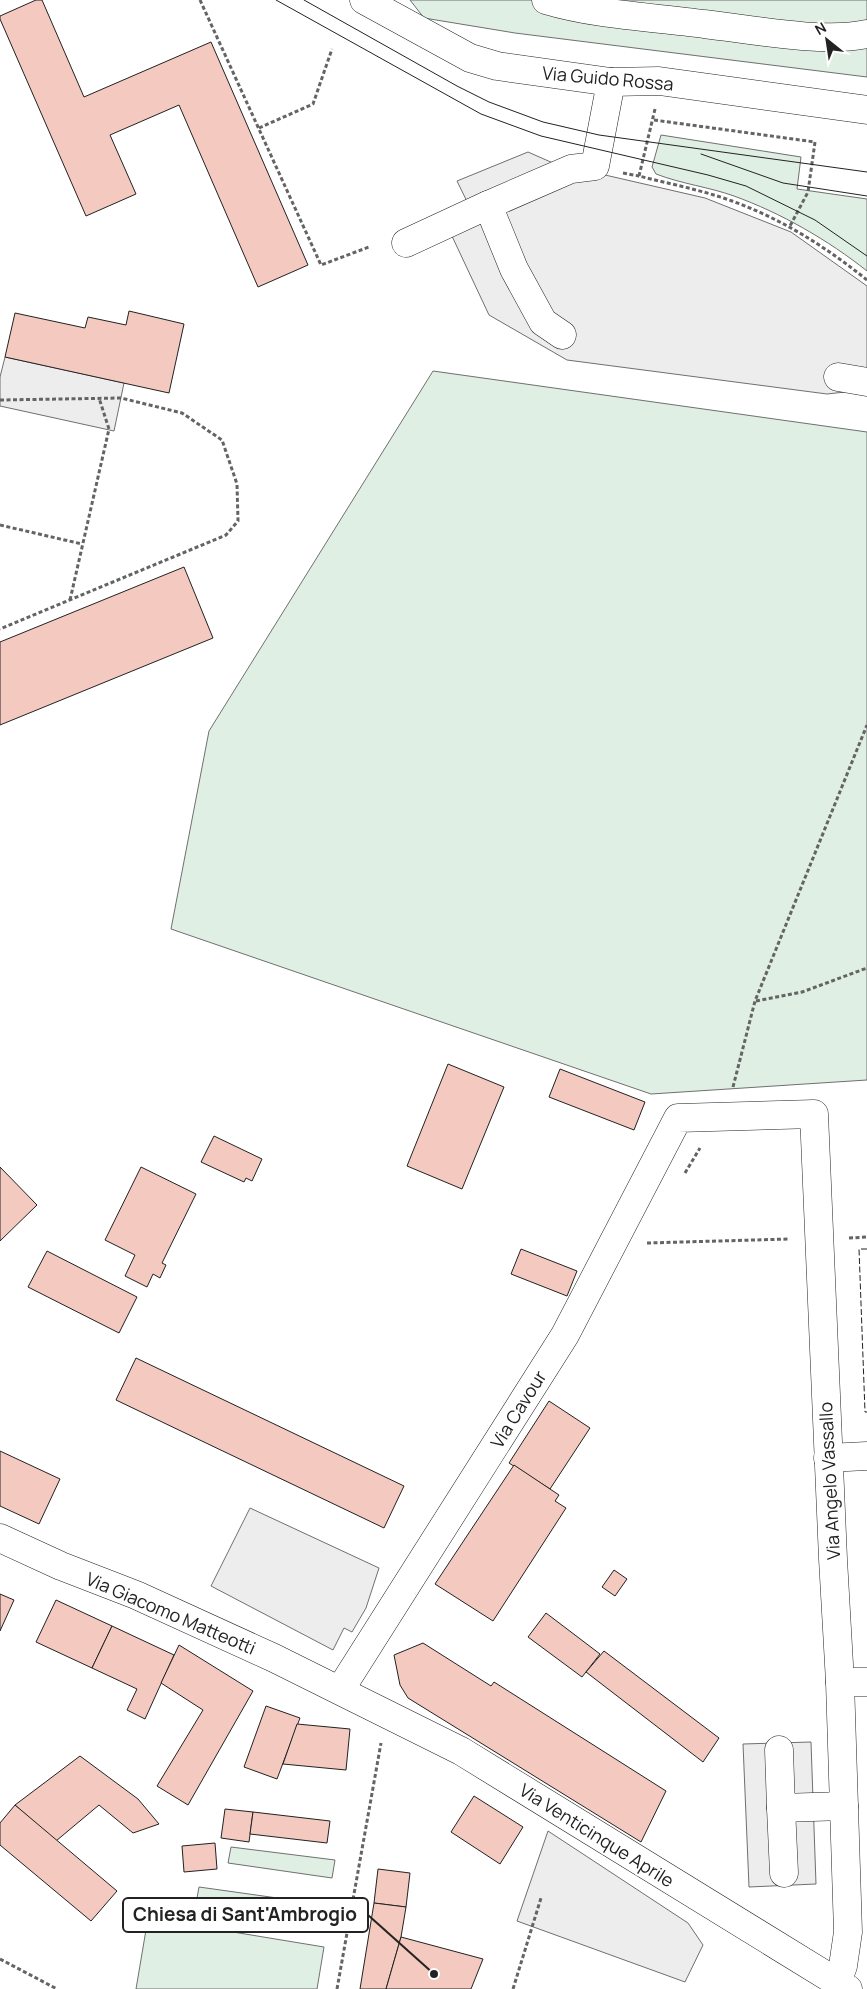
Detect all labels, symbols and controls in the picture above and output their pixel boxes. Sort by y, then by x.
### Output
north arrow [802,15,852,65]
text: N [811,18,829,39]
street label: Via Guido Rossa [541,60,675,96]
street label: Via Cavour [485,1365,552,1452]
street label: Via Angelo Vassallo [813,1401,845,1561]
street label: Via Giacomo Matteotti [82,1566,260,1660]
street label: Via Venticinque Aprile [515,1778,679,1892]
callout: Chiesa di Sant'Ambrogio [123,1898,368,1932]
text: Chiesa di Sant'Ambrogio [133,1901,357,1927]

